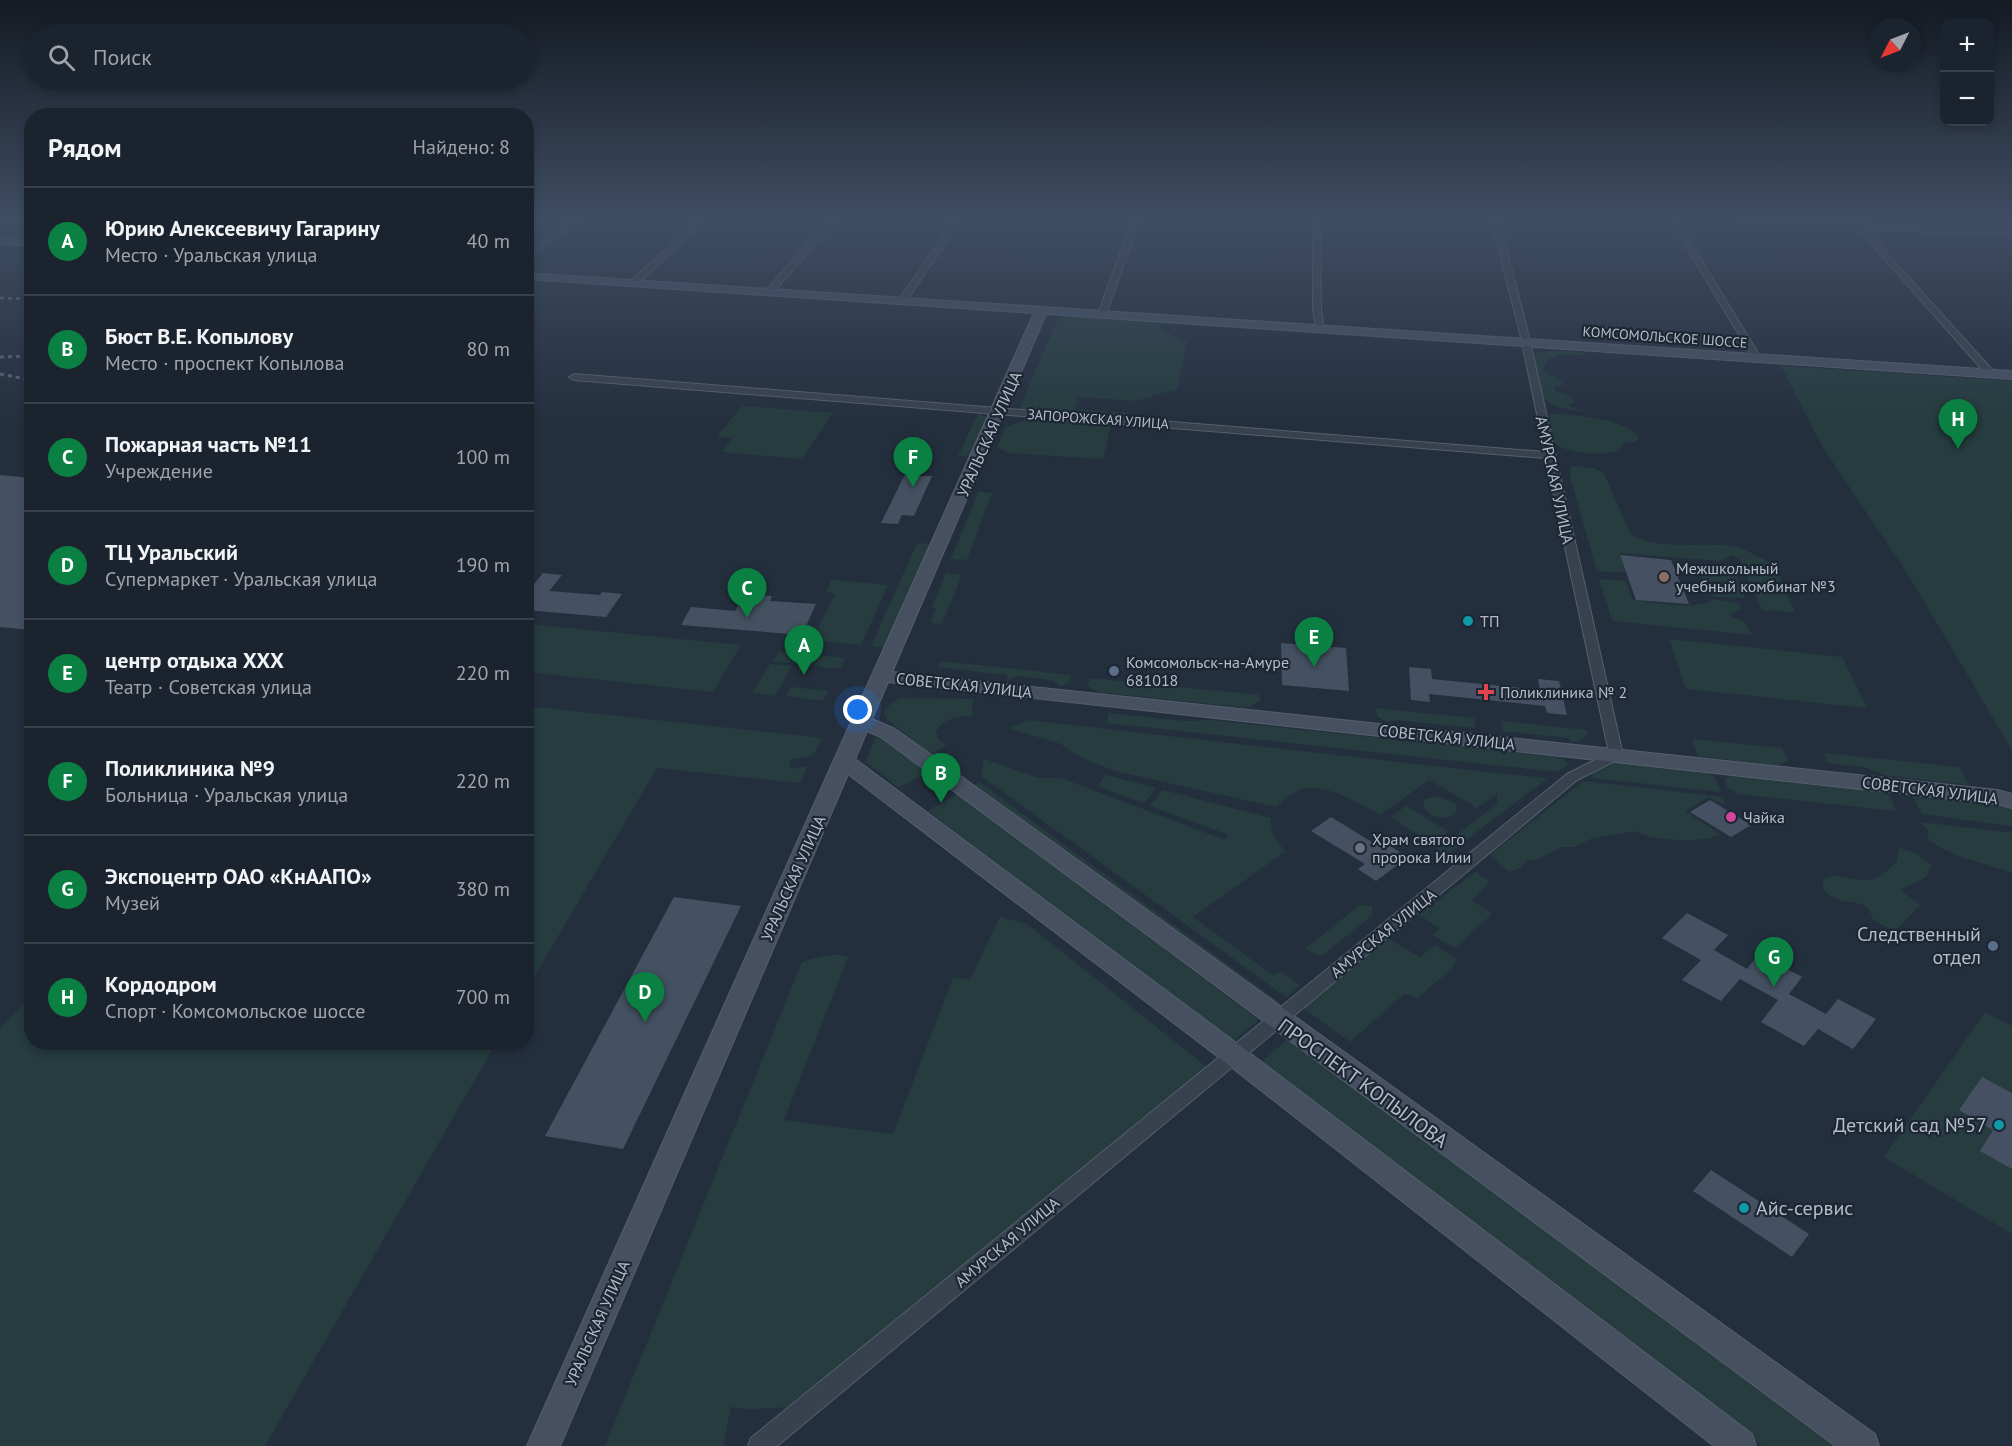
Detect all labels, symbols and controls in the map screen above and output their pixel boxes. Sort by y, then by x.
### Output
north arrow [1868,18,1922,72]
map controls [1940,18,1994,126]
button: + [1940,18,1994,72]
search box [24,24,534,90]
icon: search [45,41,78,74]
text: Поиск [93,43,152,71]
button: − [1940,72,1994,126]
text: Рядом [48,131,122,164]
text: Найдено: 8 [413,134,510,160]
text: Юрию Алексеевичу Гагарину [105,214,380,242]
text: A [61,228,74,254]
text: 40 m [467,228,510,254]
text: Место · Уральская улица [105,242,317,268]
text: Бюст В.Е. Копылову [105,322,293,350]
street label: КОМСОМОЛЬСКОЕ ШОССЕ [1582,322,1748,352]
text: B [62,336,73,362]
text: 80 m [467,336,510,362]
text: Место · проспект Копылова [105,350,344,376]
street label: УРАЛЬСКАЯ УЛИЦА [952,367,1026,500]
pin: H [1938,400,1978,449]
street label: ЗАПОРОЖСКАЯ УЛИЦА [1027,405,1170,433]
street label: АМУРСКАЯ УЛИЦА [1532,414,1578,546]
text: Пожарная часть №11 [105,430,312,458]
pin: F [894,438,932,487]
text: C [62,444,73,470]
text: 100 m [456,444,510,470]
text: Учреждение [105,458,213,484]
text: ТЦ Уральский [105,538,238,566]
text: D [61,552,74,578]
text: 190 m [456,552,510,578]
place label: Межшкольный учебный комбинат №3 [1676,558,1836,596]
text: Супермаркет · Уральская улица [105,566,377,592]
pin: C [728,568,766,618]
marker: Межшкольный учебный комбинат №3 [1657,570,1671,584]
place label: ТП [1480,611,1499,631]
marker: ТП [1461,614,1475,628]
pin: E [1294,618,1334,667]
pin: A [784,626,824,675]
text: центр отдыха ХХХ [105,646,284,674]
place label: Комсомольск-на-Амуре 681018 [1126,652,1289,690]
text: E [62,660,73,686]
text: 220 m [456,660,510,686]
marker: Комсомольск-на-Амуре 681018 [1107,664,1121,678]
street label: СОВЕТСКАЯ УЛИЦА [895,668,1034,702]
text: Театр · Советская улица [105,674,312,700]
place label: Поликлиника № 2 [1500,682,1627,702]
marker: Поликлиника № 2 [1477,683,1495,701]
your location [843,695,872,724]
street label: СОВЕТСКАЯ УЛИЦА [1378,720,1517,754]
text: Поликлиника №9 [105,754,275,782]
pin: B [922,754,960,803]
text: F [62,768,73,794]
text: 220 m [456,768,510,794]
street label: СОВЕТСКАЯ УЛИЦА [1861,772,2000,808]
text: Больница · Уральская улица [105,782,348,808]
place label: Чайка [1743,807,1785,827]
marker: Чайка [1724,810,1738,824]
street label: УРАЛЬСКАЯ УЛИЦА [756,811,830,944]
place label: Храм святого пророка Илии [1372,829,1471,867]
marker: Храм святого пророка Илии [1353,841,1367,855]
text: Экспоцентр ОАО «КнААПО» [105,862,372,890]
text: G [61,876,74,902]
text: 380 m [456,876,510,902]
street label: АМУРСКАЯ УЛИЦА [1326,884,1440,982]
text: Музей [105,890,160,916]
place label: Следственный отдел [1857,921,1981,970]
pin: G [1754,938,1794,987]
marker: Следственный отдел [1986,939,2000,953]
text: Кордодром [105,970,217,998]
pin: D [626,972,664,1022]
text: H [61,984,74,1010]
text: 700 m [456,984,510,1010]
text: Спорт · Комсомольское шоссе [105,998,365,1024]
street label: ПРОСПЕКТ КОПЫЛОВА [1273,1012,1453,1154]
place label: Детский сад №57 [1833,1112,1987,1138]
marker: Детский сад №57 [1992,1118,2006,1132]
street label: АМУРСКАЯ УЛИЦА [951,1192,1064,1292]
place label: Айс-сервис [1756,1195,1853,1221]
marker: Айс-сервис [1737,1201,1751,1215]
street label: УРАЛЬСКАЯ УЛИЦА [560,1256,634,1389]

